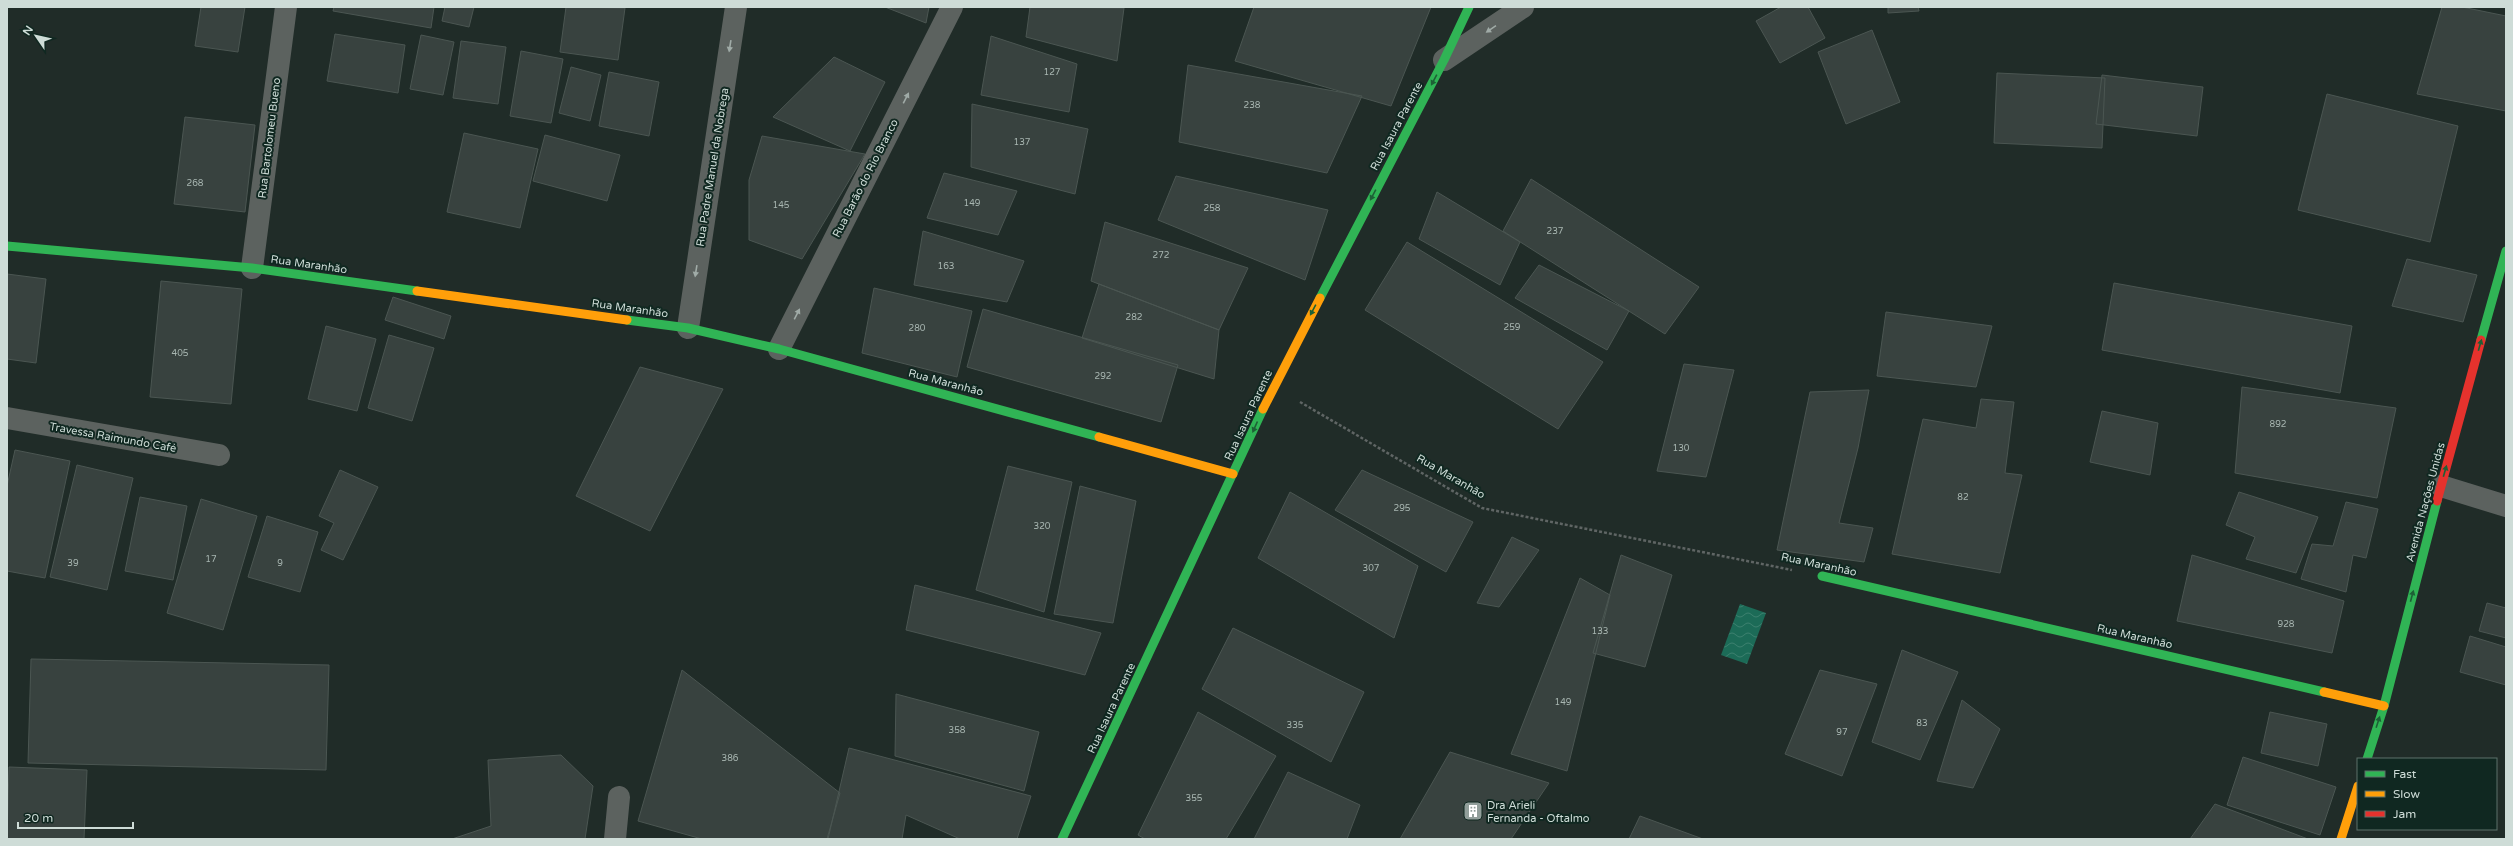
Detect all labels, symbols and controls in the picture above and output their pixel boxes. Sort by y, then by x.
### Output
north arrow [16,16,56,56]
text: N [20,23,36,38]
one-way arrow [1486,25,1496,33]
one-way arrow [727,39,733,52]
house number: 127 [1044,67,1061,78]
one-way arrow [1430,74,1437,86]
street label: Rua Bartolomeu Bueno [256,77,283,199]
street label: Rua Isaura Parente [1368,80,1425,173]
street label: Rua Padre Manuel da Nobrega [694,87,731,247]
one-way arrow [903,92,909,104]
house number: 238 [1244,100,1261,111]
street label: Rua Barão do Rio Branco [830,117,901,240]
house number: 137 [1014,137,1031,148]
house number: 268 [187,178,204,189]
one-way arrow [1370,189,1377,201]
house number: 149 [964,198,981,209]
house number: 145 [773,200,790,211]
house number: 258 [1204,203,1221,214]
house number: 237 [1547,226,1564,237]
house number: 272 [1153,250,1169,261]
street label: Rua Maranhão [270,253,348,276]
house number: 163 [938,261,954,272]
one-way arrow [693,265,699,277]
street label: Rua Maranhão [591,297,669,320]
one-way arrow [1310,304,1316,316]
one-way arrow [794,308,800,320]
house number: 282 [1126,312,1142,323]
house number: 259 [1504,322,1521,333]
house number: 280 [909,323,926,334]
one-way arrow [2477,339,2483,351]
house number: 405 [172,348,189,359]
street label: Rua Maranhão [907,366,985,399]
street label: Rua Isaura Parente [1222,368,1275,463]
house number: 292 [1095,371,1111,382]
house number: 892 [2270,419,2286,430]
street label: Travessa Raimundo Café [49,420,177,455]
one-way arrow [1252,421,1258,432]
street label: Avenida Nações Unidas [2403,441,2448,563]
house number: 130 [1673,443,1690,454]
street label: Rua Maranhão [1414,452,1488,501]
one-way arrow [2442,464,2448,476]
house number: 82 [1957,492,1969,503]
house number: 295 [1394,503,1411,514]
house number: 320 [1034,521,1051,532]
street label: Rua Maranhão [1780,550,1858,579]
house number: 17 [205,554,217,565]
house number: 39 [67,558,79,569]
house number: 9 [277,558,283,569]
house number: 307 [1363,563,1380,574]
one-way arrow [2409,590,2415,602]
house number: 928 [2278,619,2295,630]
street label: Rua Maranhão [2096,621,2174,652]
house number: 133 [1592,626,1608,637]
street label: Rua Isaura Parente [1085,661,1138,756]
house number: 149 [1555,697,1572,708]
one-way arrow [2376,716,2382,728]
house number: 83 [1916,718,1928,729]
house number: 335 [1287,720,1304,731]
house number: 358 [949,725,966,736]
house number: 97 [1836,727,1848,738]
house number: 386 [722,753,739,764]
legend [2357,758,2497,830]
text: Fast [2393,767,2417,781]
text: Slow [2393,787,2420,801]
house number: 355 [1186,793,1203,804]
place label: Dra Arieli Fernanda - Oftalmo [1487,799,1590,825]
building icon: Dra Arieli Fernanda - Oftalmo [1462,800,1484,822]
scale bar [18,804,133,830]
text: Jam [2393,807,2416,821]
text: 20 m [24,811,53,825]

